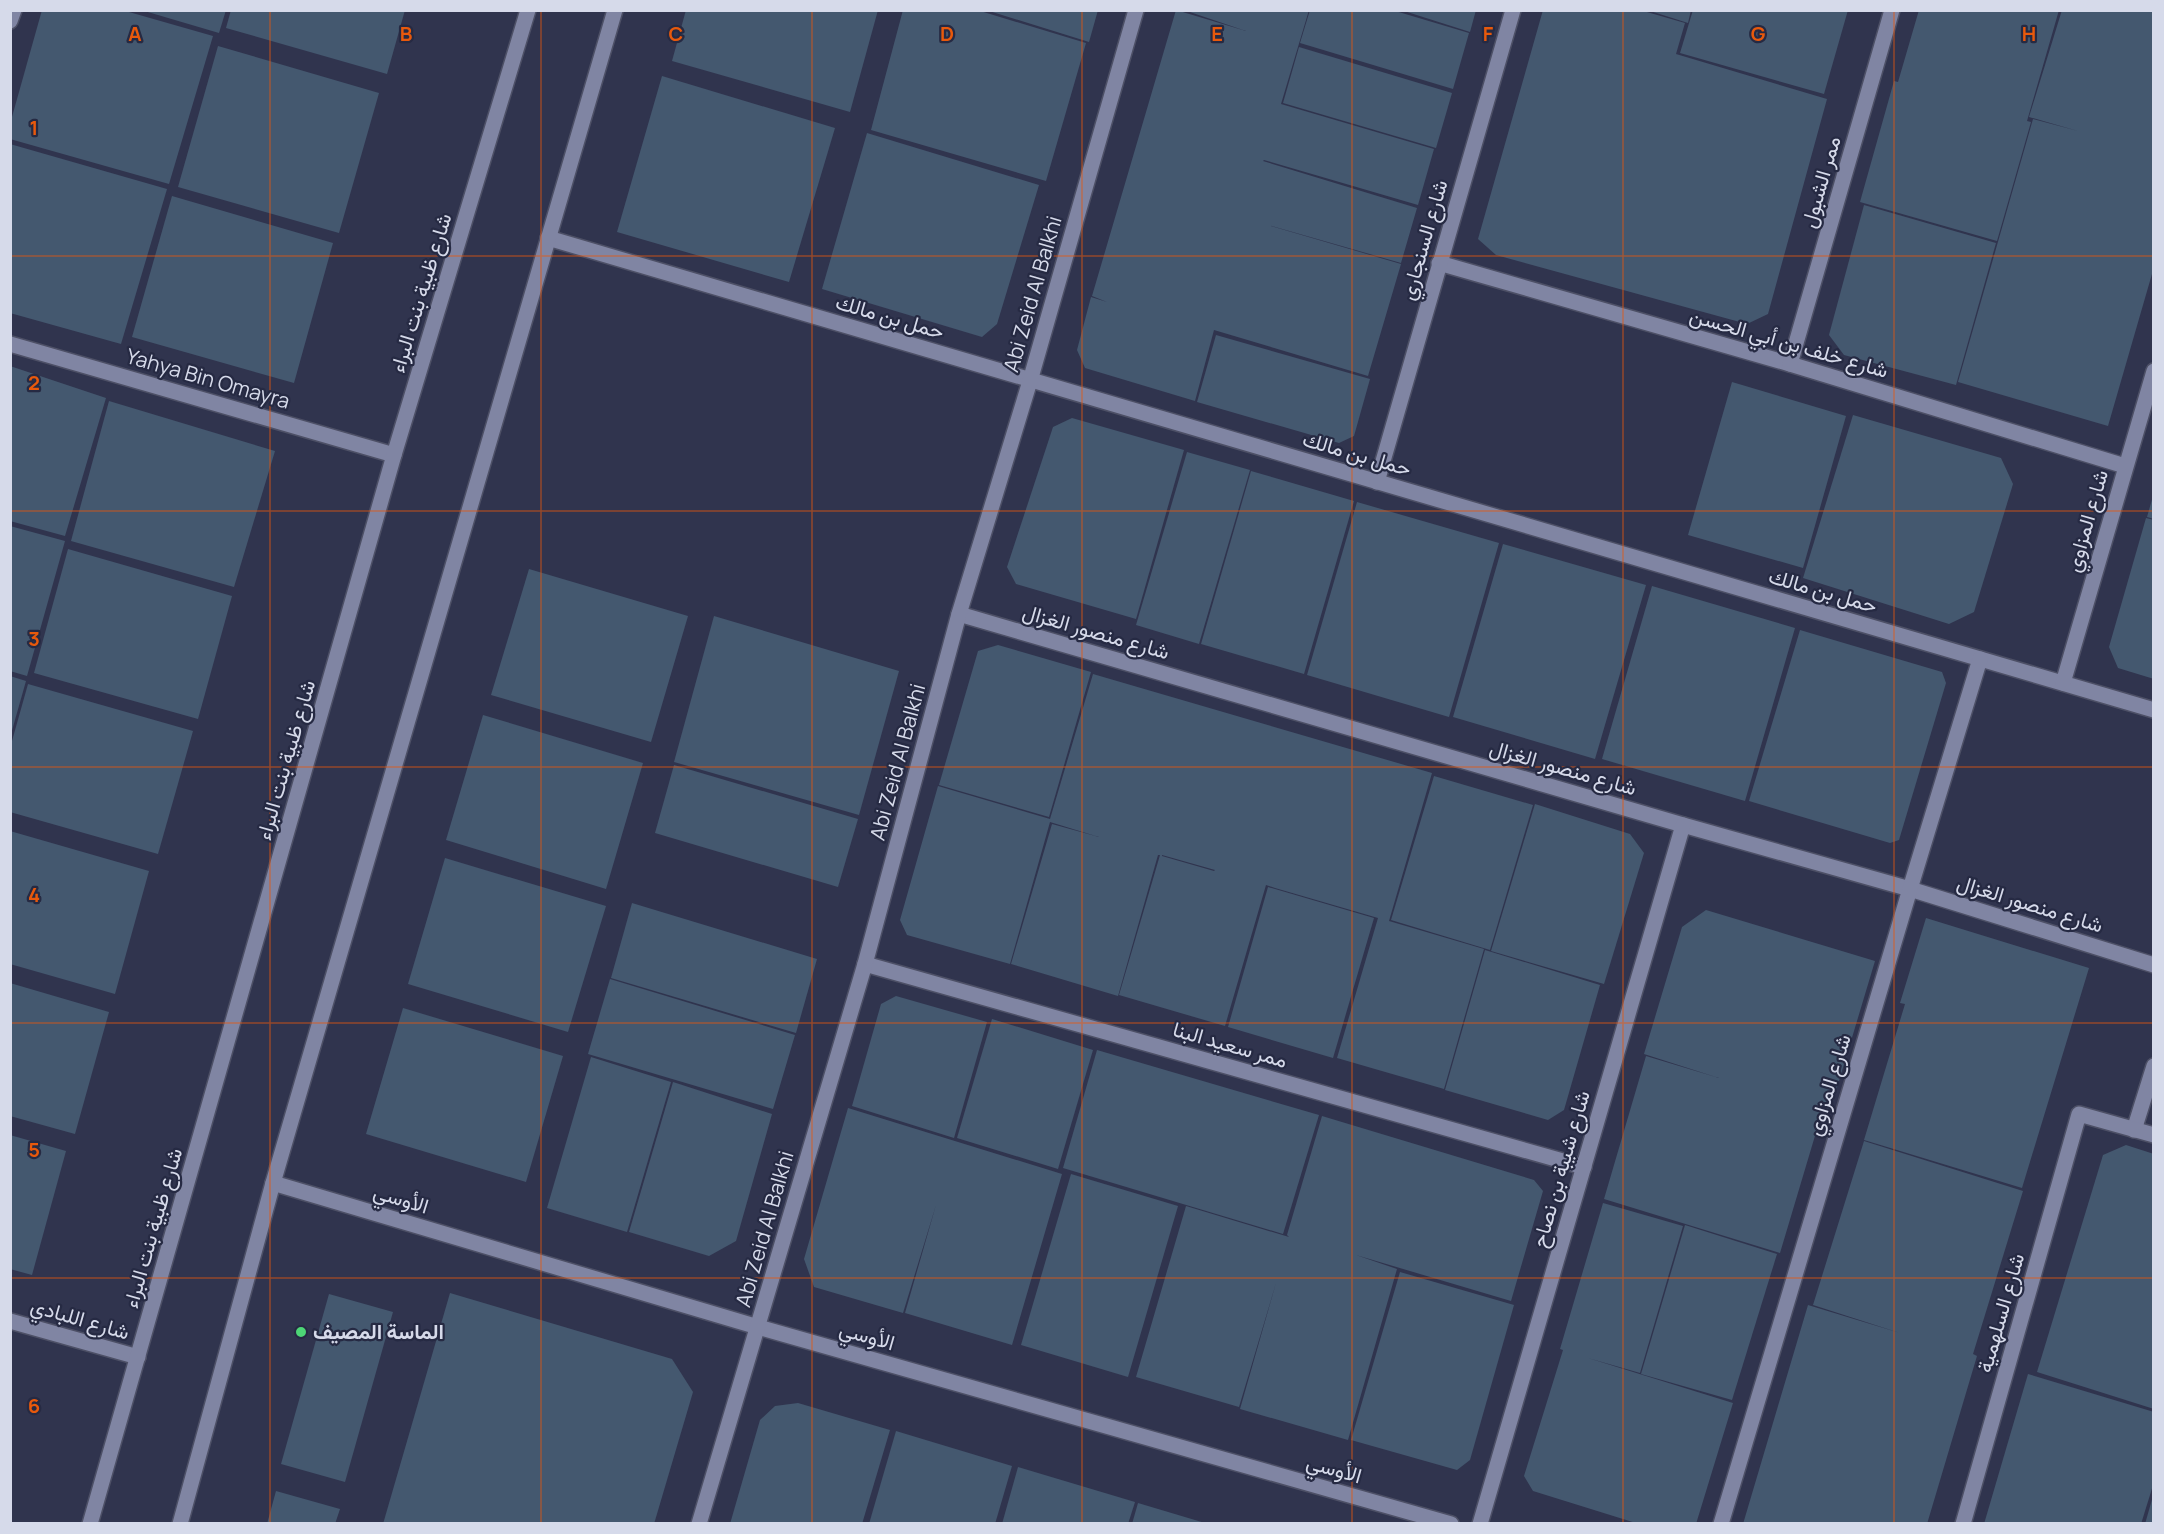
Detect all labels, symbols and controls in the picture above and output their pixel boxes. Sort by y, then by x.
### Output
text: A [128,20,142,47]
text: B [400,20,413,47]
text: C [669,20,683,47]
text: D [940,20,954,47]
text: E [1211,20,1223,47]
text: F [1483,20,1494,47]
text: G [1751,20,1766,47]
text: H [2022,20,2036,47]
text: 1 [30,114,38,141]
street label: ممر الشبول [1794,133,1846,231]
street label: شارع السنجاري [1392,176,1457,304]
street label: شارع ظبية بنت البراء [382,210,459,376]
street label: Abi Zeid Al Balkhi [996,212,1068,375]
street label: حمل بن مالك [833,287,948,345]
street label: شارع خلف بن أبي الحسن [1686,300,1892,388]
street label: Yahya Bin Omayra [123,341,293,415]
text: 2 [28,369,40,396]
street label: حمل بن مالك [1300,424,1415,482]
street label: شارع المزاوي [2058,466,2118,576]
street label: حمل بن مالك [1766,561,1881,619]
street label: شارع منصور الغزال [1019,597,1173,666]
text: 3 [28,625,40,652]
street label: شارع ظبية بنت البراء [249,676,322,843]
street label: Abi Zeid Al Balkhi [863,680,931,843]
street label: شارع منصور الغزال [1486,733,1640,802]
street label: شارع منصور الغزال [1954,868,2107,940]
text: 4 [28,881,40,908]
street label: ممر سعيد البنا [1170,1014,1291,1074]
street label: شارع المزاوي [1799,1030,1861,1140]
street label: شارع شيبة بن نصاح [1524,1087,1597,1251]
text: 5 [28,1136,40,1163]
street label: شارع ظبية بنت البراء [116,1144,189,1311]
street label: Abi Zeid Al Balkhi [728,1147,800,1310]
street label: الأوسي [369,1176,432,1223]
street label: شارع السلهمية [1970,1250,2031,1376]
street label: شارع اللبادي [26,1291,133,1349]
street label: الأوسي [835,1314,898,1360]
place label: الماسة المصيف [313,1317,444,1345]
marker: الماسة المصيف [294,1325,308,1339]
text: 6 [28,1392,40,1419]
street label: الأوسي [1302,1447,1365,1493]

